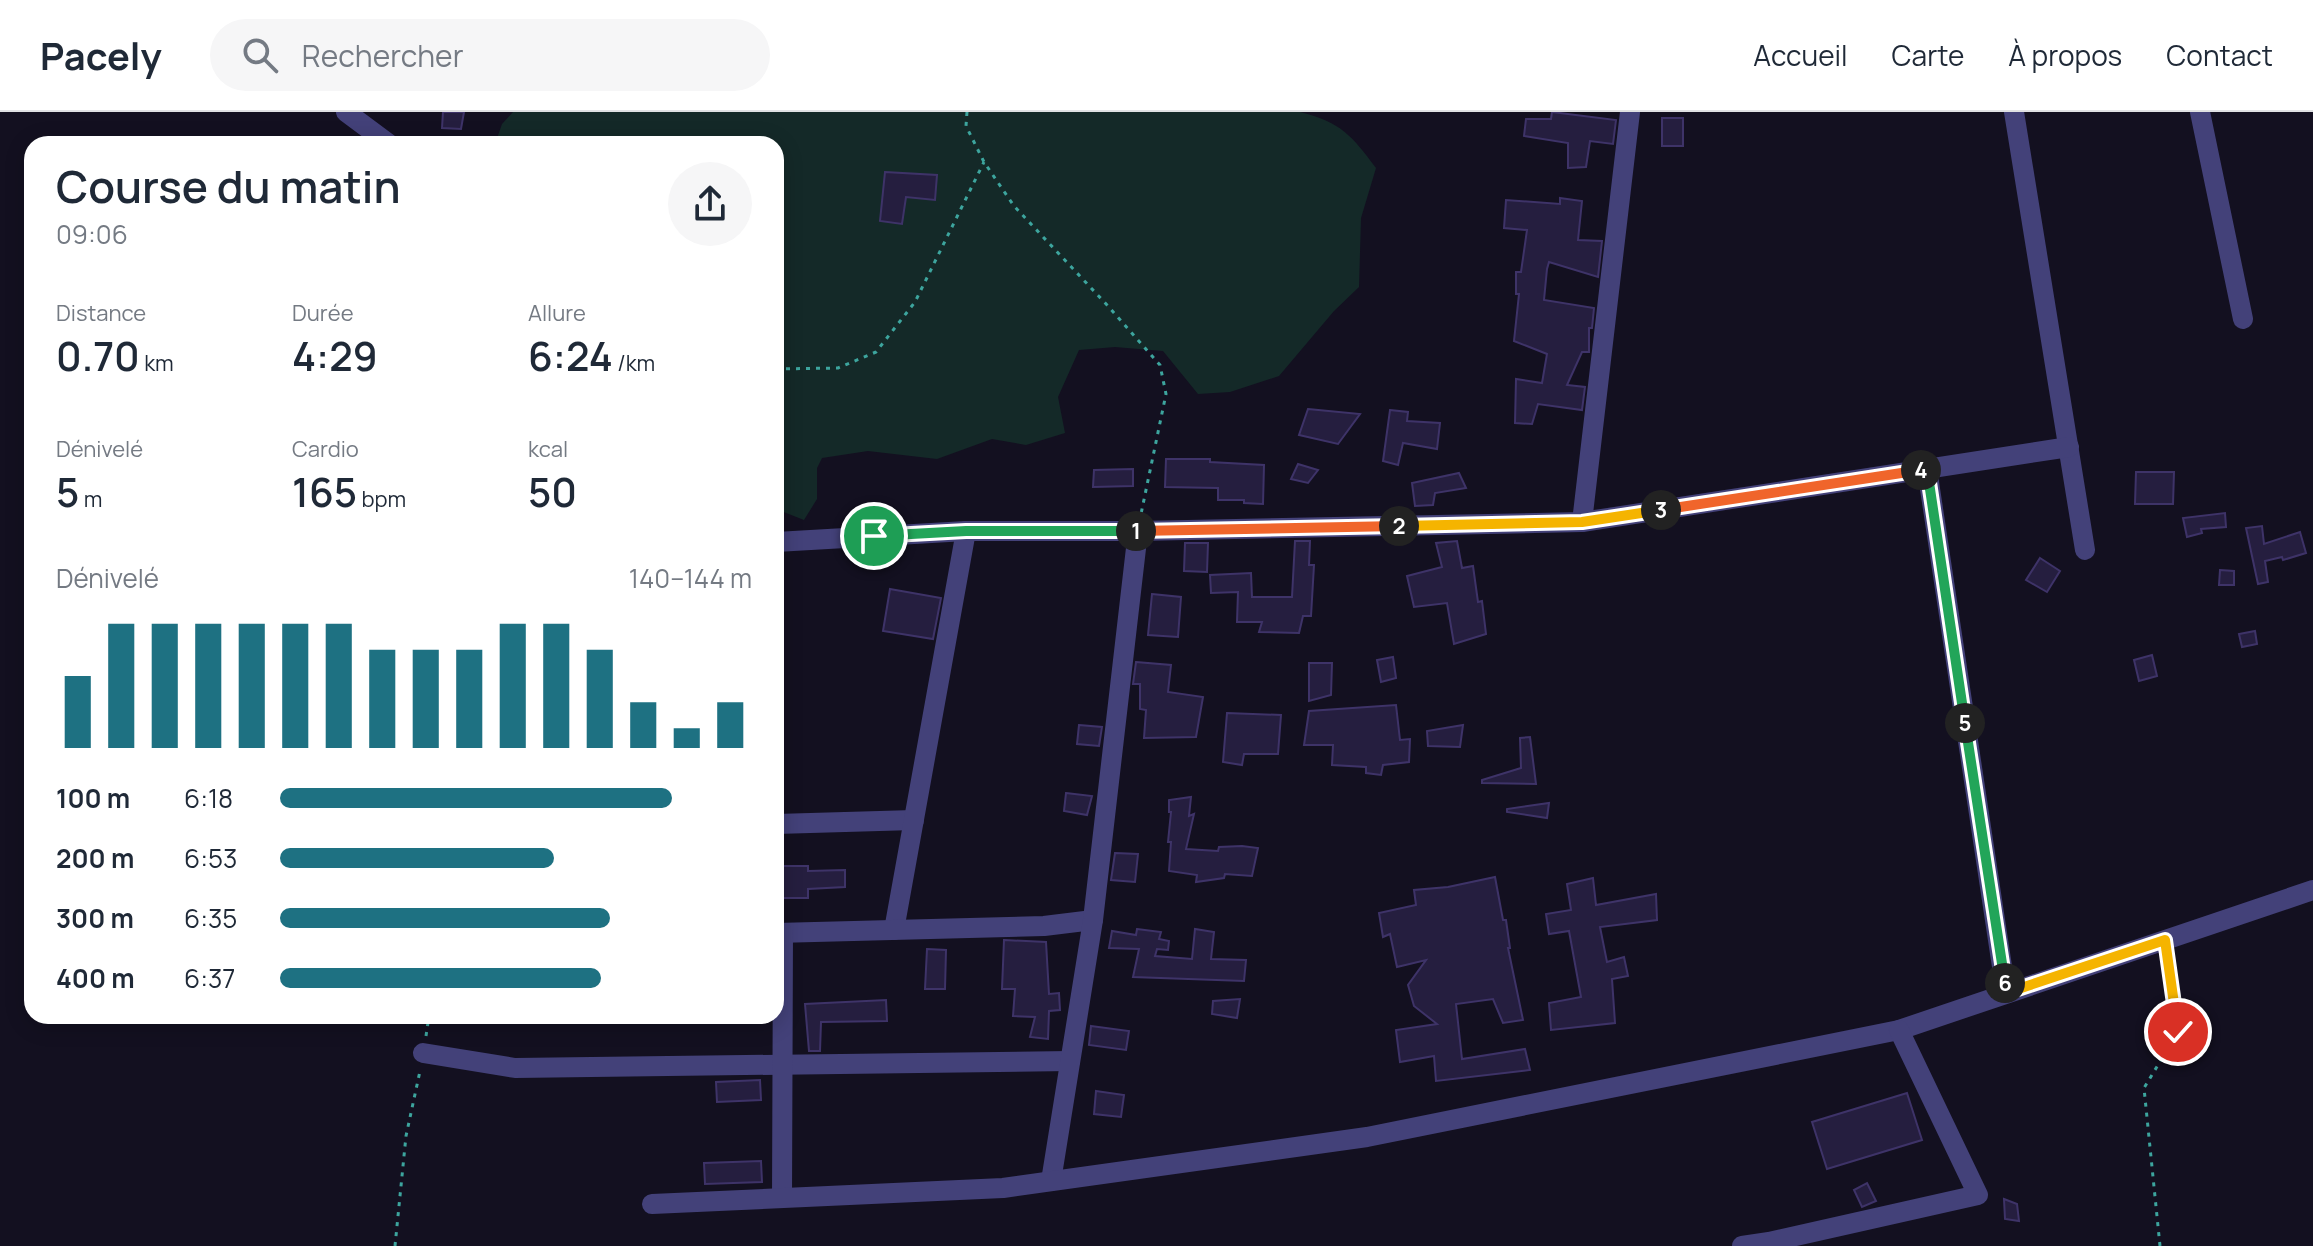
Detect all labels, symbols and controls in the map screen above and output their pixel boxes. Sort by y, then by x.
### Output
search box [210,19,770,91]
text: Pacely [40,29,162,81]
icon: search [238,33,282,77]
text: Rechercher [302,35,463,76]
text: Accueil [1753,36,1848,74]
text: Carte [1892,36,1964,74]
text: À propos [2008,36,2122,74]
text: Contact [2166,36,2273,74]
text: Course du matin [56,156,401,216]
button: share [668,162,752,246]
text: 09:06 [56,216,128,252]
text: Distance [56,298,146,328]
text: Durée [292,298,354,328]
text: Allure [528,298,586,328]
text: 0.70 [56,328,140,383]
text: 4:29 [292,328,378,383]
text: 6:24 [528,328,613,383]
text: km [140,348,174,378]
text: /km [613,348,655,378]
text: Dénivelé [56,434,143,464]
text: Cardio [292,434,359,464]
text: kcal [528,434,568,464]
pin: 4 [1901,450,1941,490]
text: 4 [1914,455,1928,485]
text: 5 [56,464,79,519]
text: 165 [292,464,357,519]
text: 50 [528,464,577,519]
text: m [79,484,102,514]
text: bpm [357,484,406,514]
pin: 3 [1641,490,1681,530]
text: 3 [1655,495,1667,525]
pin [840,502,908,570]
pin: 2 [1379,506,1419,546]
pin: 1 [1116,511,1156,551]
text: 2 [1392,511,1406,541]
icon: arrive [852,514,896,558]
text: 1 [1131,516,1141,546]
text: Dénivelé [56,560,159,596]
text: 140–144 m [629,560,752,596]
pin: 5 [1945,703,1985,743]
text: 5 [1959,708,1971,738]
text: 100 m [56,780,130,816]
text: 6:18 [184,780,233,816]
text: 200 m [56,840,134,876]
text: 6:53 [184,840,237,876]
text: 300 m [56,900,134,936]
text: 6:35 [184,900,237,936]
text: 400 m [56,960,135,996]
text: 6:37 [184,960,235,996]
pin: 6 [1985,963,2025,1003]
text: 6 [1998,968,2012,998]
pin [2144,998,2212,1066]
icon: check [2156,1010,2200,1054]

